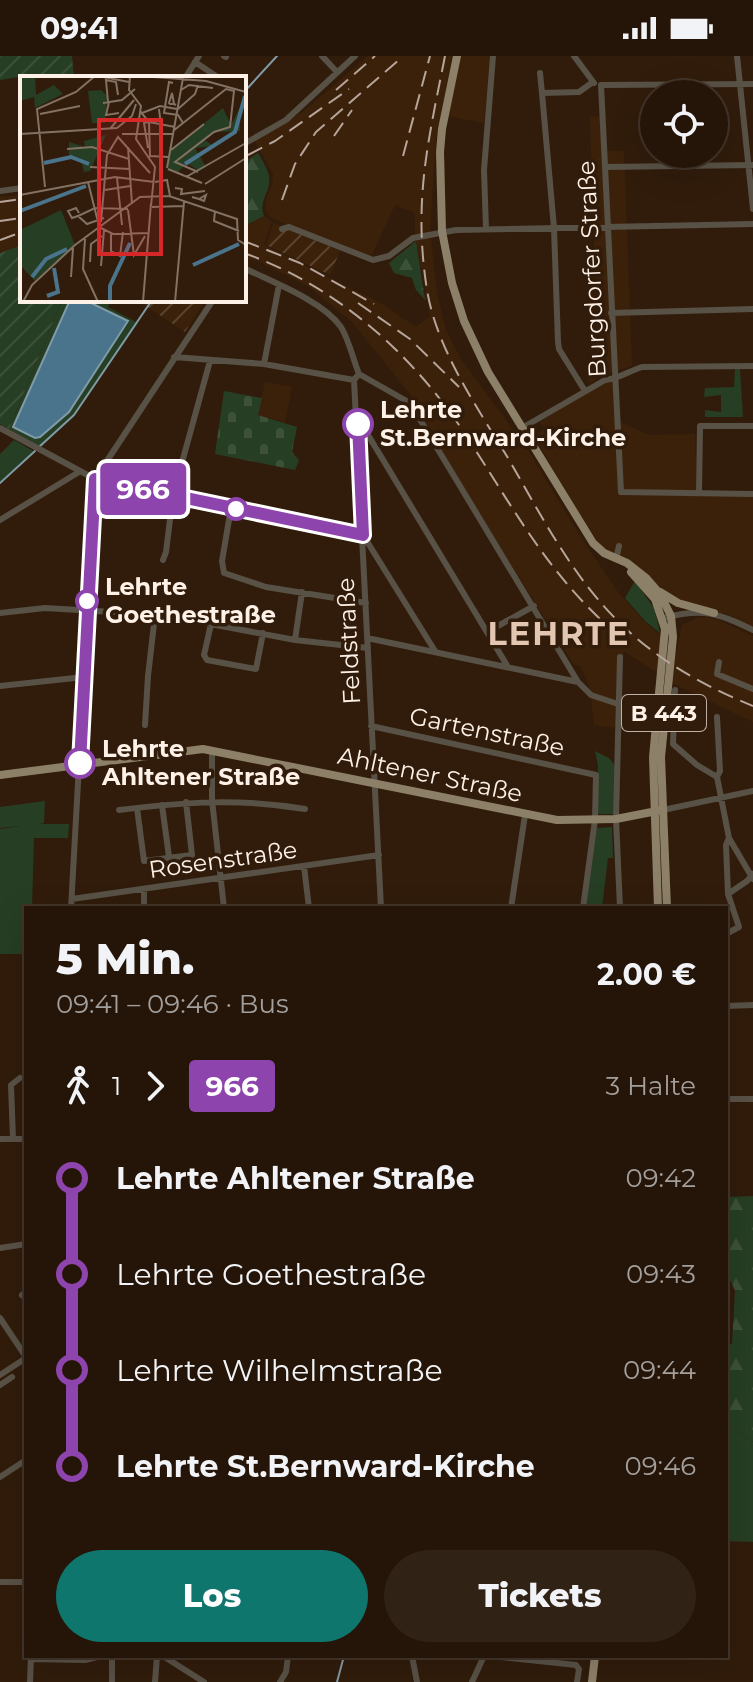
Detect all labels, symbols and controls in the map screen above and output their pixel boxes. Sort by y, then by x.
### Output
text: 09:41 [40,10,119,47]
inset map [20,76,246,302]
map controls [640,80,728,168]
button: locate [640,80,728,168]
street label: Burgdorfer Straße [571,160,612,378]
place label: Lehrte St.Bernward-Kirche [380,395,626,452]
marker: Lehrte St.Bernward-Kirche [343,409,373,439]
line badge: 966 [97,463,189,515]
text: 966 [116,472,170,506]
unlabelled marker [225,498,247,520]
place label: Lehrte Goethestraße [105,572,276,629]
street label: Feldstraße [331,577,366,705]
marker: Lehrte Goethestraße [76,590,98,612]
district label: LEHRTE [487,614,631,653]
road number: B 443 [622,695,706,731]
street label: Gartenstraße [407,701,567,762]
place label: Lehrte Ahltener Straße [101,734,300,791]
street label: Ahltener Straße [335,741,525,808]
marker: Lehrte Ahltener Straße [65,748,95,778]
street label: Rosenstraße [147,835,299,884]
text: 5 Min. [56,931,194,985]
text: 2.00 € [597,956,696,993]
text: 09:41 – 09:46 · Bus [56,988,289,1020]
icon: walk [56,1064,100,1108]
icon: forward [133,1064,177,1108]
text: 966 [205,1069,259,1103]
text: 1 [112,1070,121,1102]
text: 3 Halte [606,1070,696,1102]
text: Lehrte Ahltener Straße [116,1160,475,1197]
text: 09:42 [626,1162,696,1194]
text: Lehrte Goethestraße [116,1256,426,1293]
text: 09:43 [626,1258,696,1290]
text: Lehrte Wilhelmstraße [116,1352,443,1389]
text: 09:44 [623,1354,696,1386]
text: Lehrte St.Bernward-Kirche [116,1448,535,1485]
text: 09:46 [624,1450,696,1482]
button: Los [56,1550,368,1642]
button: Tickets [384,1550,696,1642]

